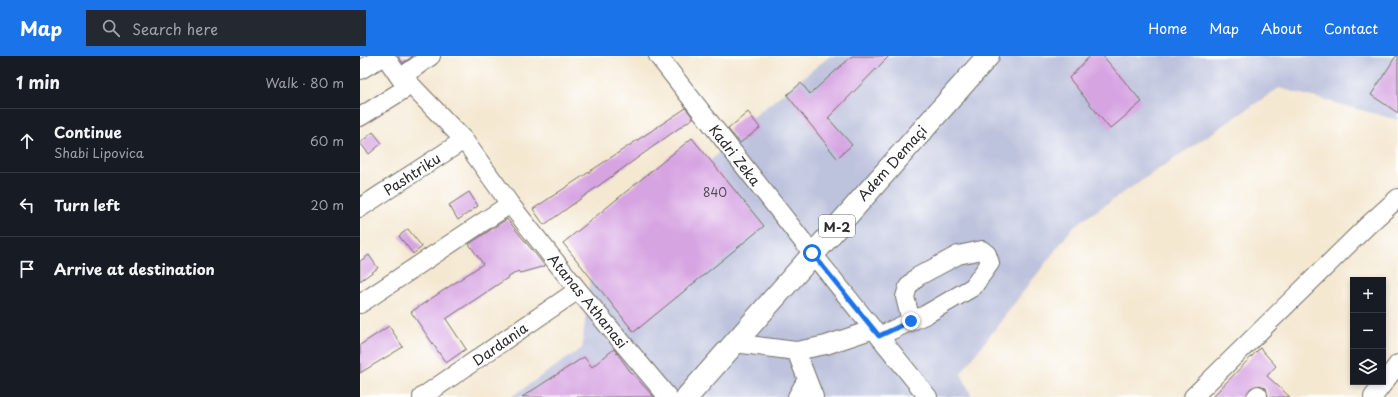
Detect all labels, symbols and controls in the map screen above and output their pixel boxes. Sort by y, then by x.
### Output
search box [86,10,366,46]
text: Map [20,14,62,42]
icon: search [100,17,122,39]
text: Search here [132,17,218,40]
text: Home [1148,18,1187,39]
text: Map [1209,18,1239,39]
text: About [1261,18,1302,39]
text: Contact [1324,18,1378,39]
text: 1 min [16,69,60,95]
text: Walk · 80 m [266,73,344,92]
text: Continue [54,120,122,143]
street label: Kadri Zeka [704,120,766,190]
street label: Adem Demaçi [852,121,932,205]
icon: ahead [16,130,38,152]
text: 60 m [310,131,344,150]
text: Shabi Lipovica [54,143,144,162]
street label: Pashtriku [379,148,445,200]
house number: 840 [703,183,727,201]
text: Turn left [54,193,120,216]
icon: left [16,194,38,216]
text: 20 m [310,195,344,214]
road number: M-2 [819,215,855,237]
route start [803,244,821,262]
street label: Atanas Athanasi [543,249,633,353]
text: Arrive at destination [54,257,215,280]
icon: arrive [16,258,38,280]
map controls [1350,277,1386,385]
button: + [1350,277,1386,313]
route end [902,312,920,330]
button: − [1350,313,1386,349]
street label: Dardania [468,317,532,371]
button: layers [1350,349,1386,385]

